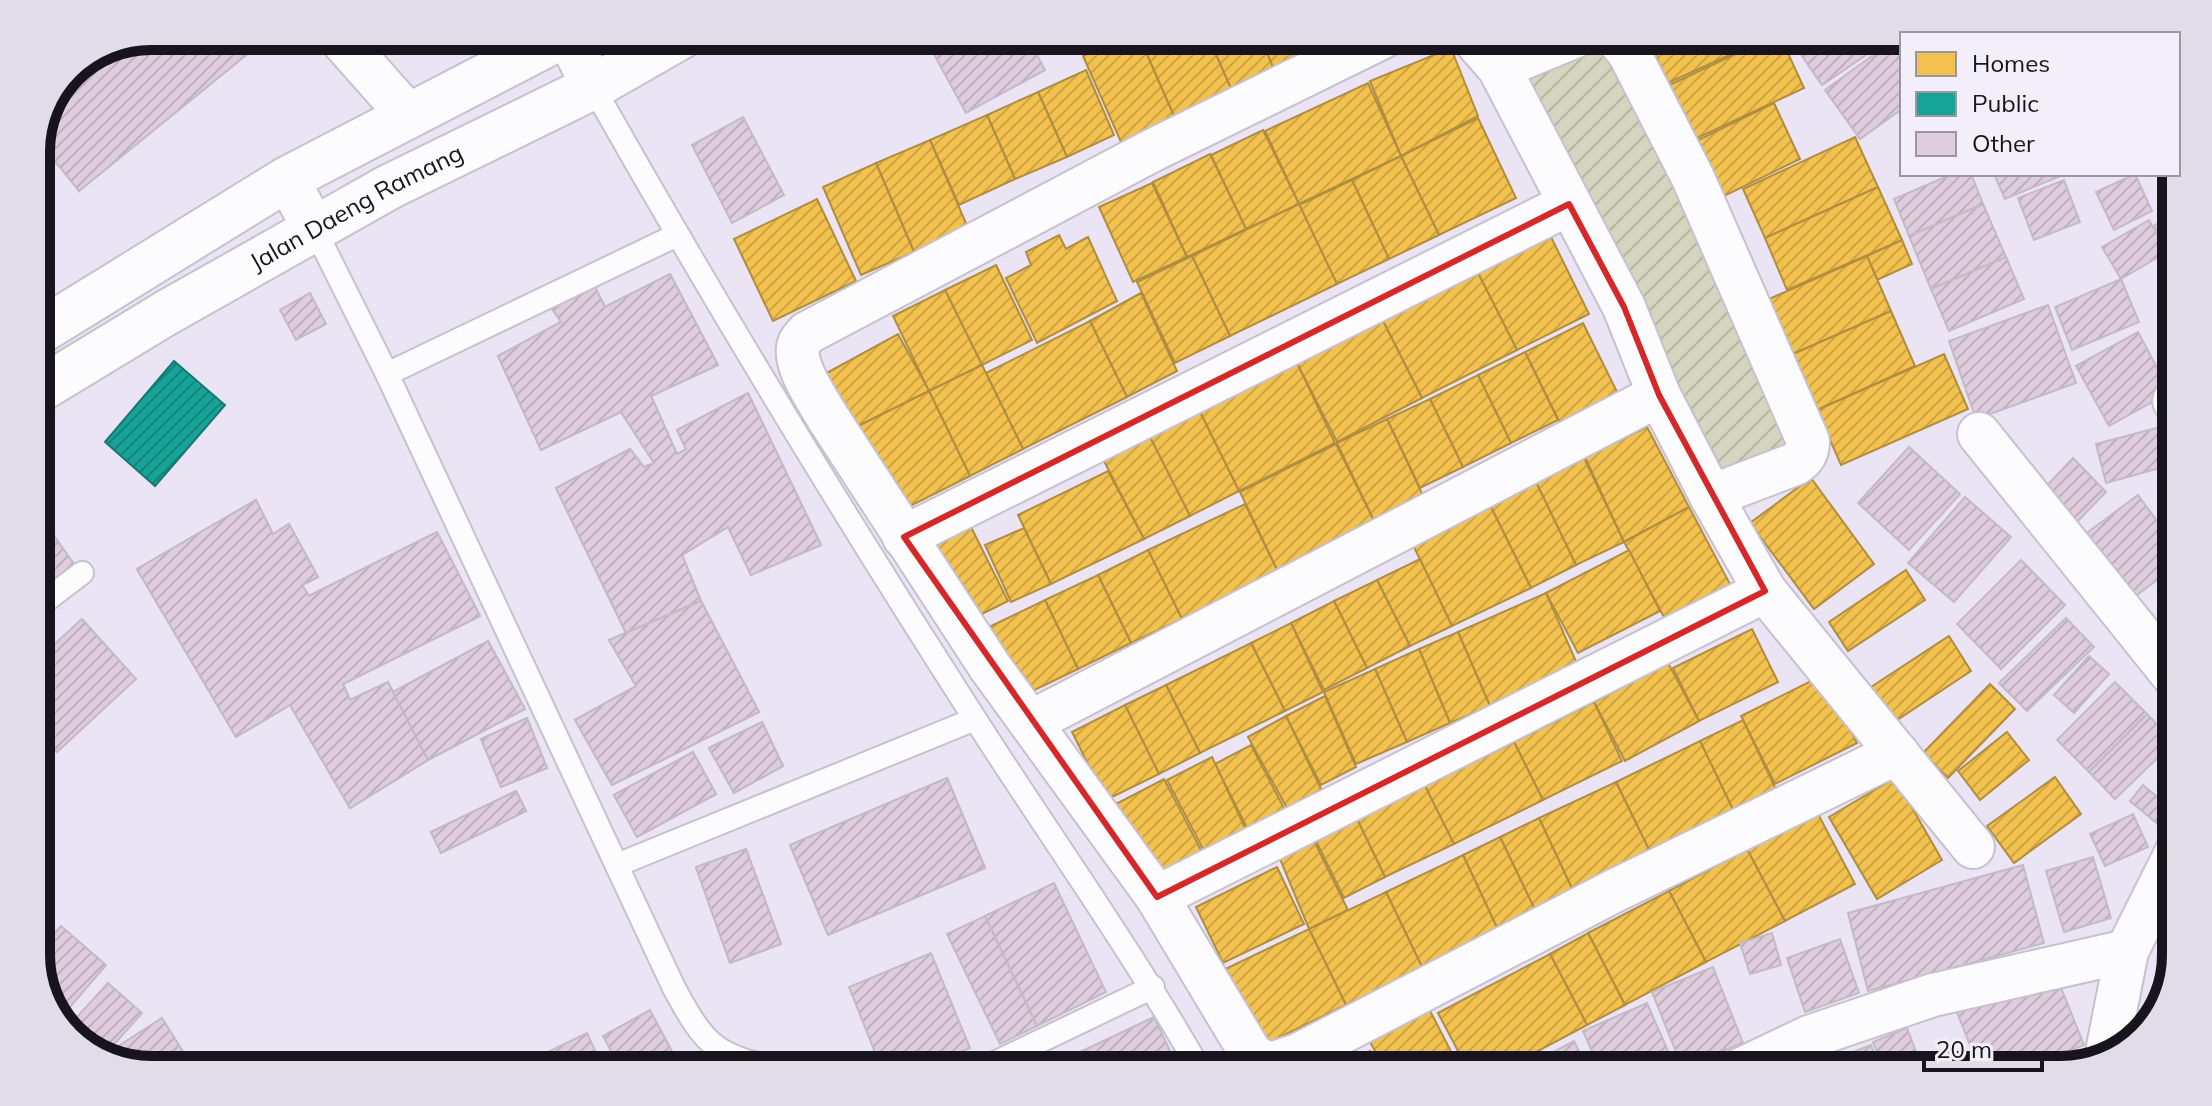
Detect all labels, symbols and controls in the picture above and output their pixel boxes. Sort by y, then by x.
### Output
legend [1900,32,2180,176]
text: Homes [1972,48,2050,78]
text: Public [1972,88,2039,118]
text: Other [1972,128,2035,158]
street label: Jalan Daeng Ramang [244,137,468,277]
scale bar [1924,1022,2042,1072]
text: 20 m [1936,1034,1992,1064]

